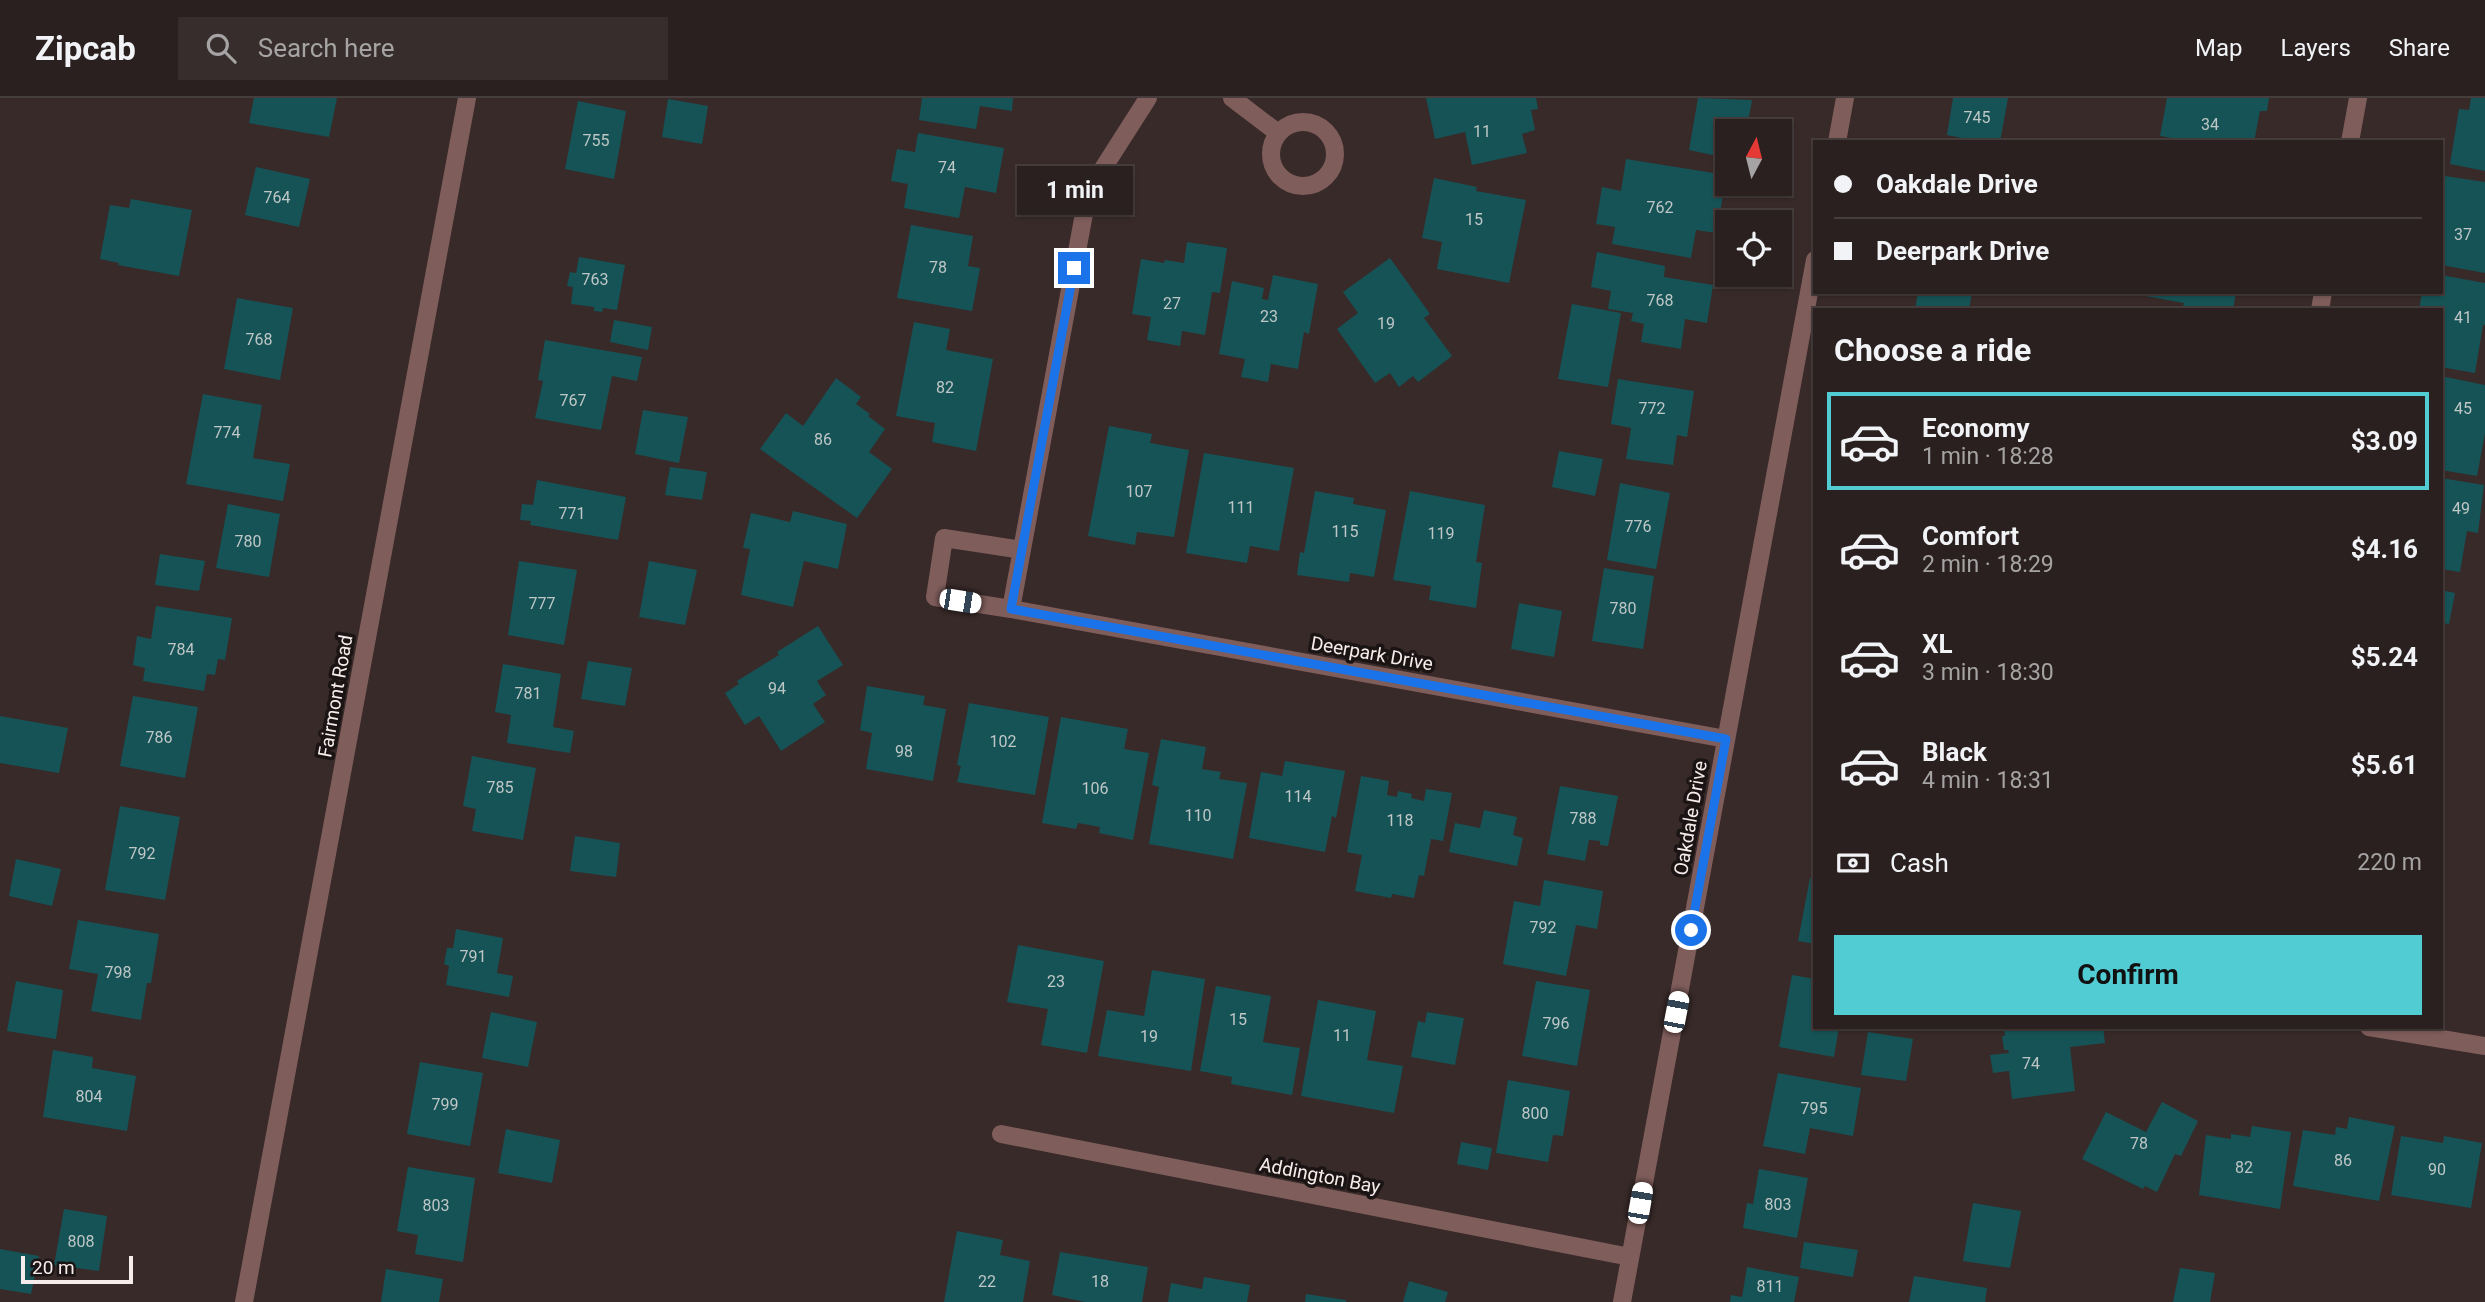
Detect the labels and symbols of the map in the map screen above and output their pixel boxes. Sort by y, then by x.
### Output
house number: 745 [1964,108,1990,127]
house number: 34 [2201,115,2219,134]
north arrow [1715,119,1792,196]
house number: 11 [1473,122,1491,141]
house number: 755 [583,131,609,150]
house number: 74 [938,158,956,177]
callout: 1 min [1016,166,1132,216]
house number: 764 [264,188,290,207]
house number: 762 [1647,198,1673,217]
house number: 15 [1465,210,1483,229]
house number: 37 [2454,225,2472,244]
route end [1058,252,1090,284]
house number: 78 [929,258,947,277]
house number: 763 [582,270,608,289]
house number: 768 [1647,291,1673,310]
house number: 27 [1163,294,1181,313]
house number: 23 [1260,307,1278,326]
house number: 41 [2454,308,2472,327]
house number: 19 [1377,314,1395,333]
house number: 768 [246,330,272,349]
house number: 82 [936,378,954,397]
house number: 767 [560,391,586,410]
house number: 772 [1639,399,1665,418]
house number: 45 [2454,399,2472,418]
house number: 774 [214,423,240,442]
house number: 86 [814,430,832,449]
house number: 107 [1126,482,1152,501]
house number: 111 [1228,498,1254,517]
house number: 49 [2452,499,2470,518]
house number: 771 [559,504,585,523]
house number: 776 [1625,517,1651,536]
house number: 115 [1332,522,1358,541]
house number: 119 [1428,524,1454,543]
house number: 780 [235,532,261,551]
car [938,587,983,615]
house number: 777 [529,594,555,613]
house number: 780 [1610,599,1636,618]
street label: Deerpark Drive [1309,631,1435,676]
street label: Fairmont Road [313,633,358,759]
house number: 784 [168,640,194,659]
house number: 94 [768,679,786,698]
house number: 781 [515,684,541,703]
house number: 786 [146,728,172,747]
house number: 102 [990,732,1016,751]
house number: 98 [895,742,913,761]
street label: Oakdale Drive [1669,759,1712,877]
house number: 785 [487,778,513,797]
house number: 106 [1082,779,1108,798]
house number: 114 [1285,787,1311,806]
house number: 110 [1185,806,1211,825]
house number: 788 [1570,809,1596,828]
house number: 118 [1387,811,1413,830]
house number: 792 [129,844,155,863]
route start [1675,914,1707,946]
house number: 792 [1530,918,1556,937]
house number: 791 [460,947,486,966]
house number: 798 [105,963,131,982]
house number: 23 [1047,972,1065,991]
car [1662,989,1691,1035]
house number: 15 [1229,1010,1247,1029]
house number: 796 [1543,1014,1569,1033]
house number: 11 [1333,1026,1351,1045]
house number: 19 [1140,1027,1158,1046]
house number: 74 [2022,1054,2040,1073]
house number: 804 [76,1087,102,1106]
house number: 799 [432,1095,458,1114]
house number: 795 [1801,1099,1827,1118]
house number: 800 [1522,1104,1548,1123]
house number: 78 [2130,1134,2148,1153]
house number: 86 [2334,1151,2352,1170]
street label: Addington Bay [1257,1152,1382,1198]
house number: 82 [2235,1158,2253,1177]
house number: 90 [2428,1160,2446,1179]
car [1627,1180,1654,1226]
house number: 803 [1765,1195,1791,1214]
house number: 803 [423,1196,449,1215]
house number: 808 [68,1232,94,1251]
scale bar [21,1253,133,1285]
house number: 22 [978,1272,996,1291]
house number: 18 [1091,1272,1109,1291]
house number: 811 [1757,1277,1783,1296]

